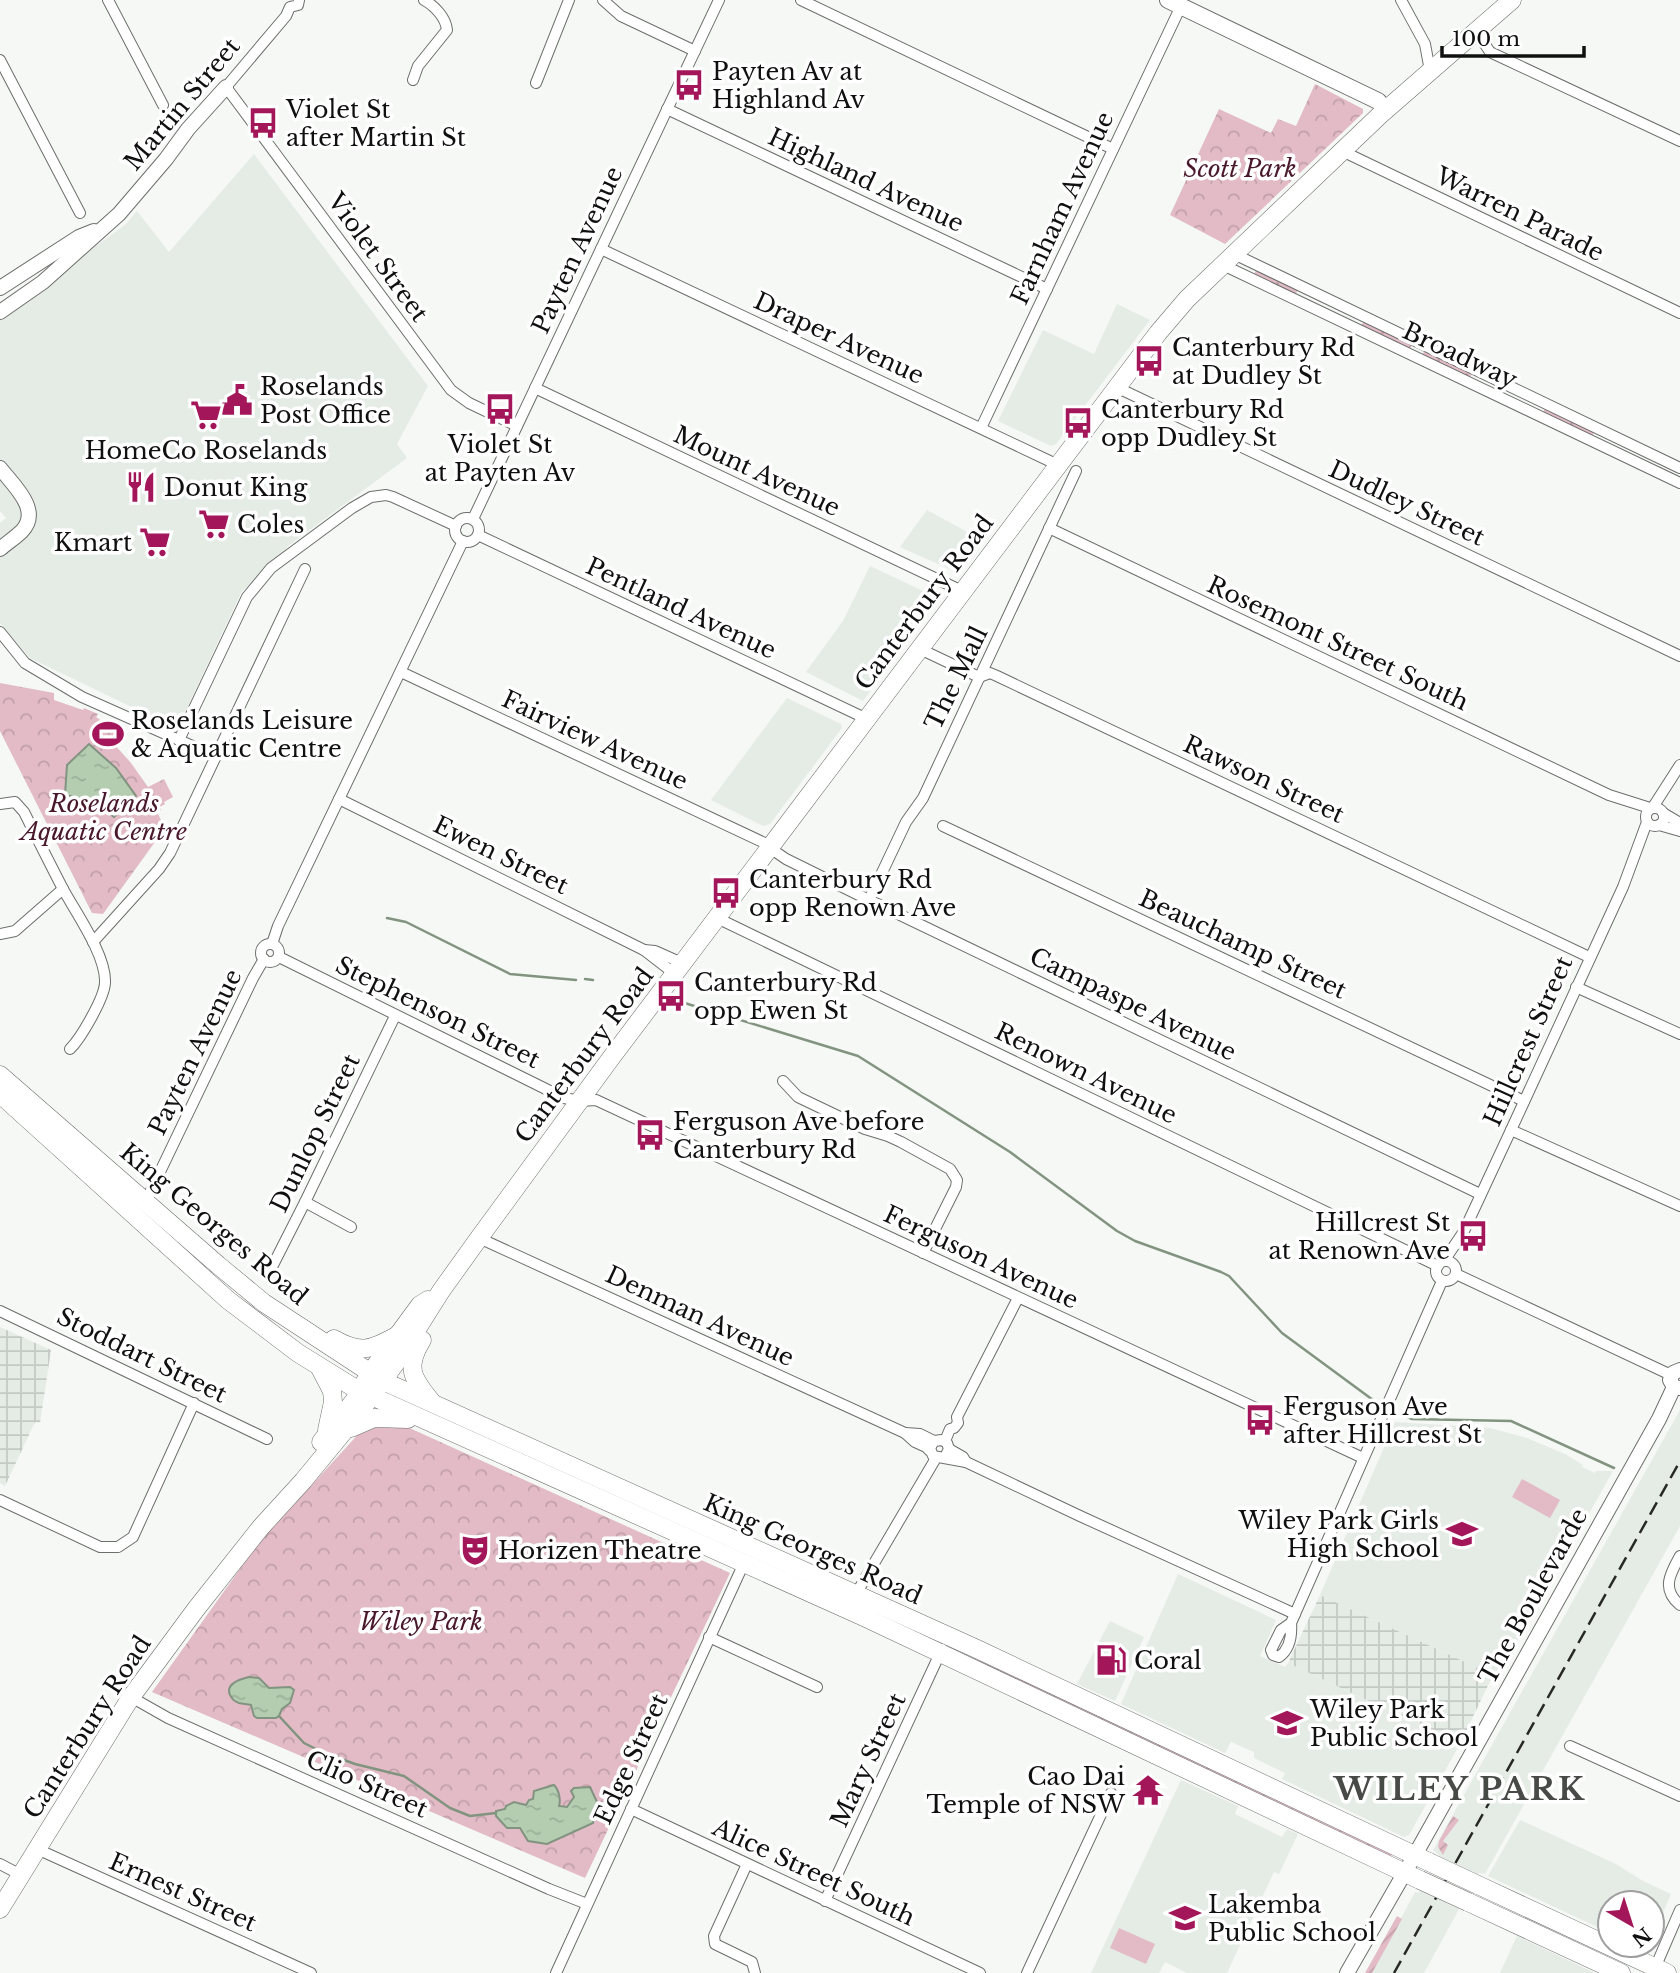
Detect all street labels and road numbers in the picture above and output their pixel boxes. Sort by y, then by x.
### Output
street label: Martin Street [118,32,246,176]
street label: Farnham Avenue [1005,107,1119,309]
street label: Highland Avenue [764,122,968,238]
street label: Warren Parade [1430,160,1609,267]
street label: Payten Avenue [526,162,628,338]
street label: Violet Street [321,186,434,327]
street label: Draper Avenue [749,286,929,390]
street label: Broadway [1398,316,1522,394]
street label: Mount Avenue [669,420,845,522]
street label: Dudley Street [1325,454,1489,552]
street label: Canterbury Road [849,509,999,695]
street label: Pentland Avenue [581,551,781,665]
street label: Rosemont Street South [1203,570,1473,716]
street label: The Mall [919,621,994,734]
street label: Fairview Avenue [498,684,692,796]
street label: Rawson Street [1179,729,1349,829]
street label: Ewen Street [429,810,573,900]
street label: Beauchamp Street [1135,883,1351,1005]
street label: Campaspe Avenue [1025,941,1241,1067]
street label: Stephenson Street [331,950,545,1074]
street label: Hillcrest Street [1478,952,1578,1130]
street label: Canterbury Road [509,962,659,1148]
street label: Payten Avenue [142,964,248,1140]
street label: Renown Avenue [990,1016,1182,1130]
street label: Dunlop Street [264,1049,366,1217]
street label: King Georges Road [114,1137,314,1311]
street label: Ferguson Avenue [879,1199,1083,1315]
street label: Denman Avenue [601,1260,799,1372]
street label: Stoddart Street [52,1301,232,1409]
street label: King Georges Road [699,1488,927,1610]
street label: The Boulevarde [1473,1503,1593,1689]
street label: Canterbury Road [17,1630,157,1824]
street label: Mary Street [824,1688,912,1832]
street label: Edge Street [588,1689,674,1829]
street label: Clio Street [302,1744,432,1824]
street label: Alice Street South [707,1812,920,1932]
street label: Ernest Street [105,1847,261,1937]

